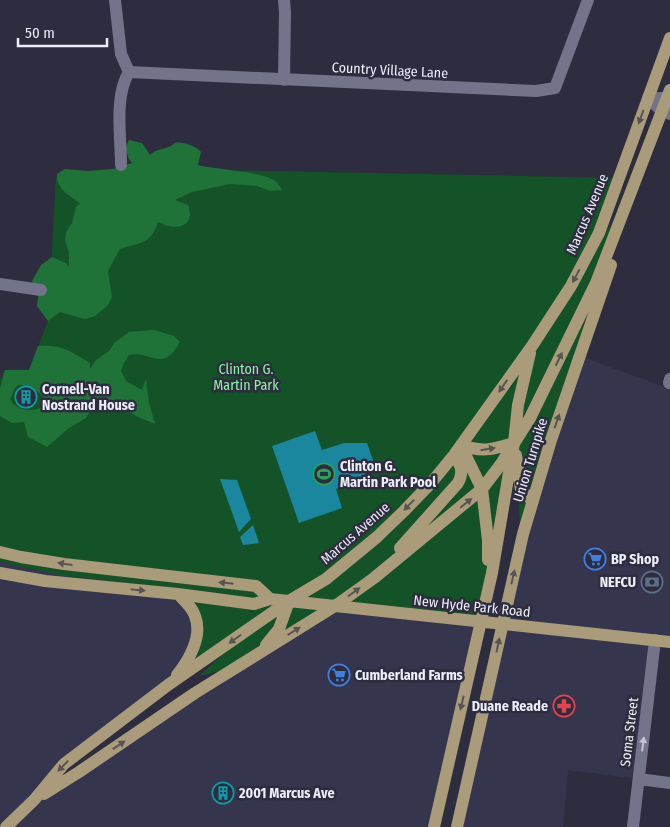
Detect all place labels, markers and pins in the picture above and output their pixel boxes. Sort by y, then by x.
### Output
place label: Cornell-Van Nostrand House [42,381,135,414]
building icon: Cornell-Van Nostrand House [14,385,38,409]
place label: Clinton G. Martin Park Pool [340,458,436,491]
sports icon: Clinton G. Martin Park Pool [312,462,336,486]
supermarket icon: BP Shop [583,547,607,571]
place label: BP Shop [611,551,659,568]
bank icon: NEFCU [640,570,664,594]
place label: NEFCU [600,574,636,591]
supermarket icon: Cumberland Farms [327,663,351,687]
place label: Cumberland Farms [355,667,463,684]
pharmacy icon: Duane Reade [552,694,576,718]
place label: Duane Reade [472,698,548,715]
building icon: 2001 Marcus Ave [211,781,235,805]
place label: 2001 Marcus Ave [238,785,335,802]

